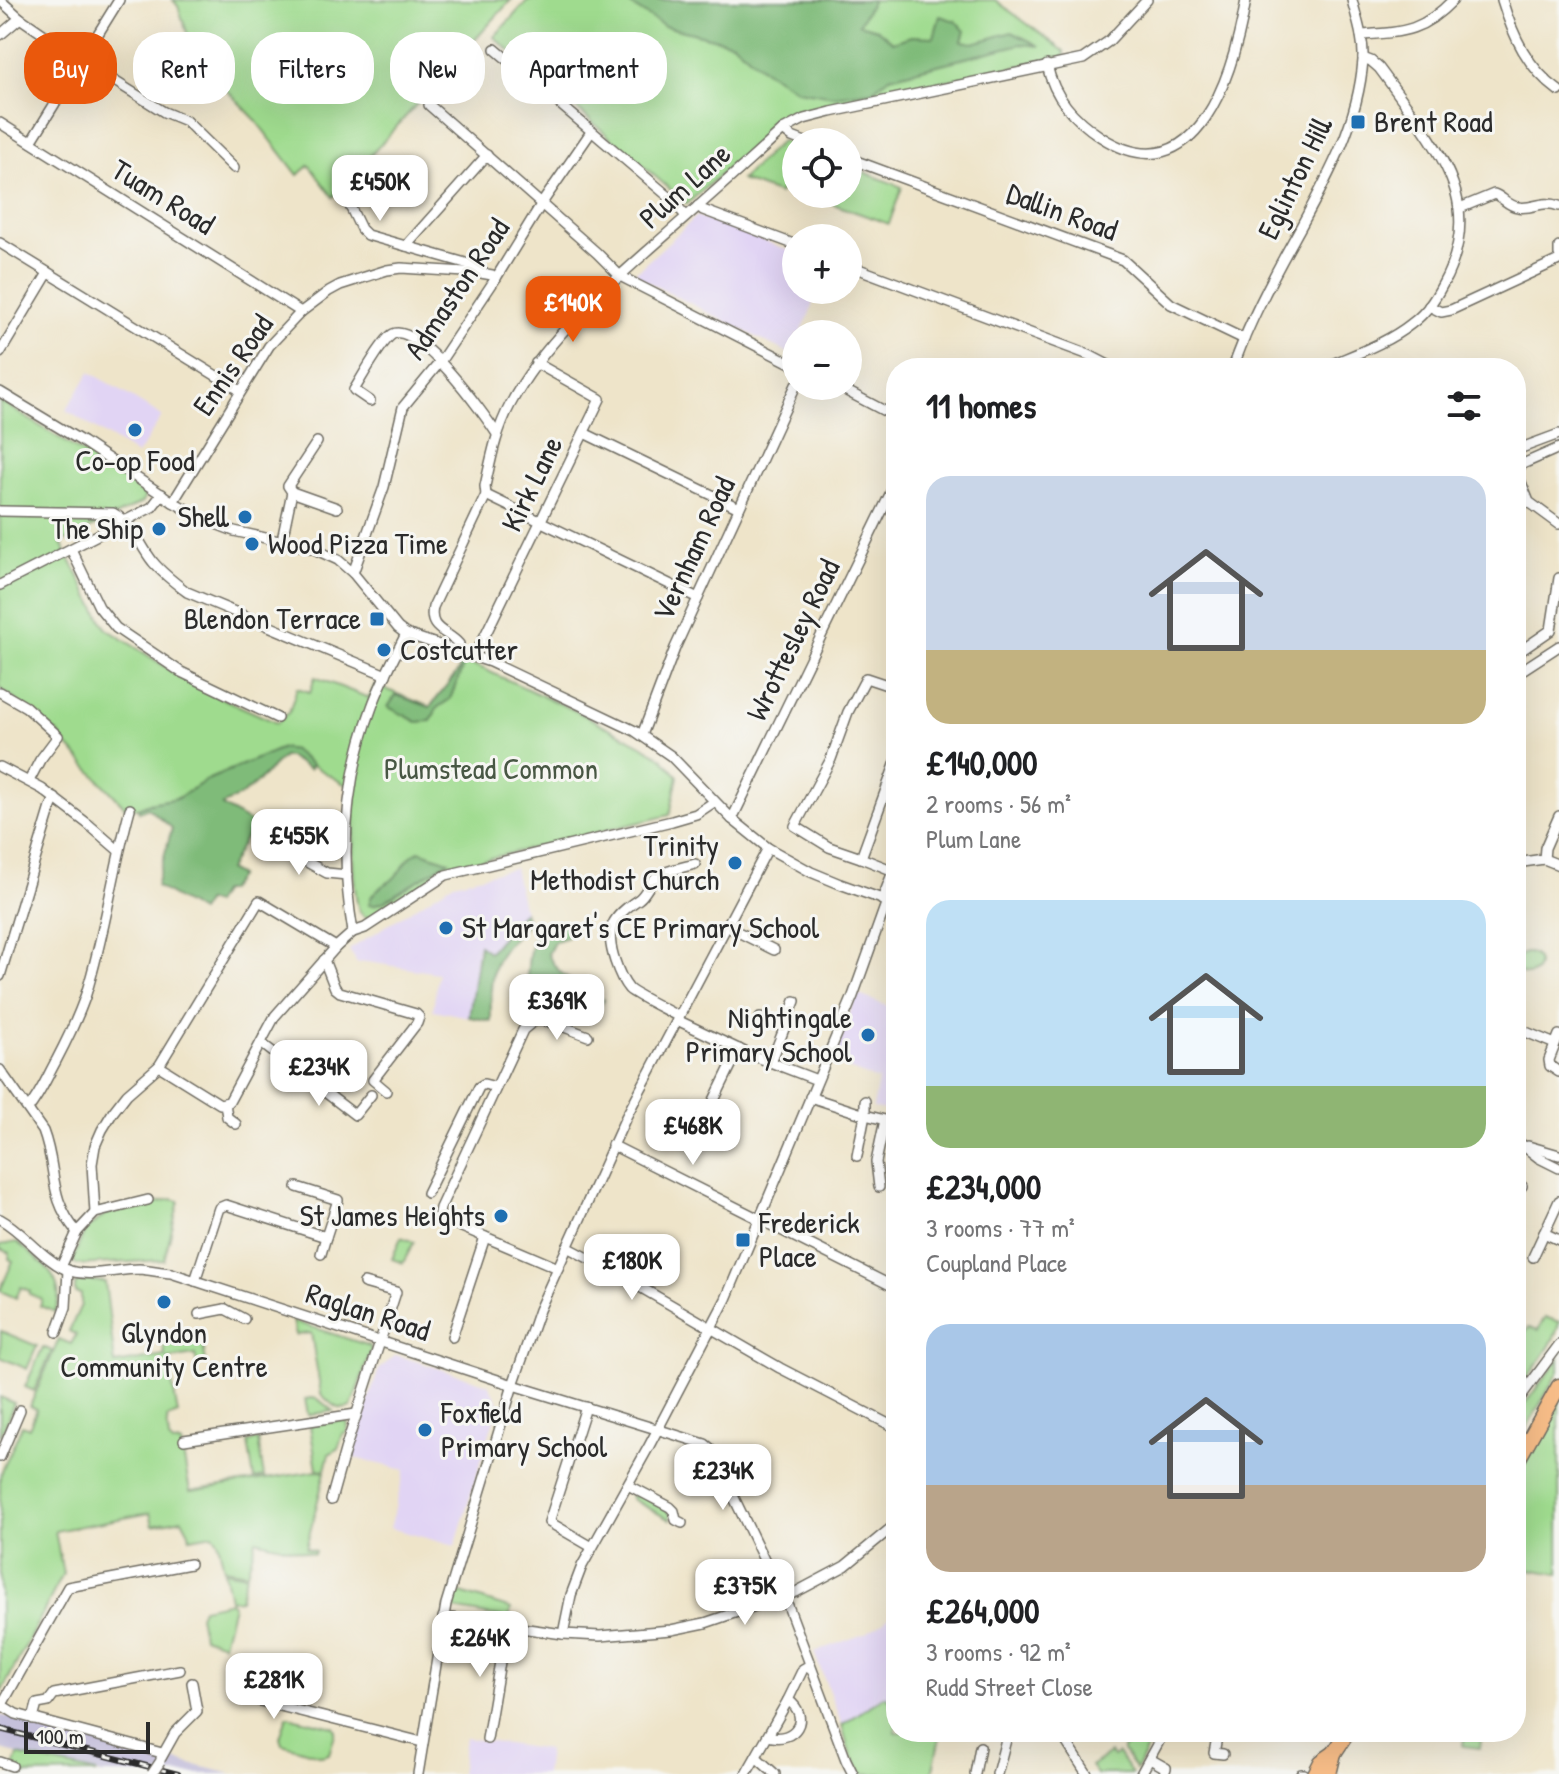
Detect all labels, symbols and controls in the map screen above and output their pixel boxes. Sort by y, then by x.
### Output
chip: Buy [24,32,117,104]
chip: Rent [133,32,235,104]
chip: Filters [251,32,374,104]
chip: New [390,32,485,104]
chip: Apartment [501,32,667,104]
place label: Brent Road [1374,101,1493,141]
street label: Eglinton Hill [1247,109,1341,245]
marker: Brent Road [1349,113,1367,131]
map controls [782,128,862,400]
button: locate [782,128,862,208]
street label: Plum Lane [630,134,739,237]
street label: Tuam Road [104,149,223,244]
pin: £450K [324,155,436,223]
text: £450K [350,163,410,198]
street label: Dallin Road [1001,173,1124,250]
street label: Admaston Road [394,210,518,367]
button: + [782,224,862,304]
pin: £140K [517,276,629,344]
text: £140K [544,284,602,319]
street label: Ennis Road [183,306,282,423]
button: − [782,320,862,400]
text: 11 homes [926,383,1036,429]
icon: filters [1442,384,1486,428]
marker: Co-op Food [126,421,144,439]
street label: Kirk Lane [491,429,571,538]
place label: Co-op Food [75,440,195,480]
street label: Vernham Road [642,470,744,627]
place label: Shell [178,496,230,536]
place label: The Ship [52,508,143,548]
marker: Shell [236,508,254,526]
marker: The Ship [150,520,168,538]
place label: Wood Pizza Time [268,523,448,563]
icon: home [1134,528,1278,672]
marker: Wood Pizza Time [243,535,261,553]
street label: Wrottesley Road [736,552,849,727]
place label: Blendon Terrace [184,598,361,638]
marker: Blendon Terrace [368,610,386,628]
place label: Costcutter [400,629,519,669]
marker: Costcutter [375,641,393,659]
text: £140,000 [926,740,1038,786]
park label: Plumstead Common [384,748,598,788]
text: 2 rooms · 56 m² [926,786,1071,821]
pin: £455K [243,809,355,877]
text: £455K [269,817,329,852]
text: Plum Lane [926,821,1021,856]
place label: Trinity Methodist Church [530,825,719,899]
marker: Trinity Methodist Church [726,854,744,872]
place label: St Margaret's CE Primary School [462,907,819,947]
marker: St Margaret's CE Primary School [437,919,455,937]
icon: home [1134,952,1278,1096]
pin: £369K [501,974,613,1042]
text: £369K [527,982,587,1017]
place label: Nightingale Primary School [686,997,852,1071]
marker: Nightingale Primary School [859,1026,877,1044]
pin: £234K [263,1040,375,1108]
text: £234K [288,1048,350,1083]
pin: £468K [637,1099,749,1167]
text: £468K [663,1107,723,1142]
text: £234,000 [926,1164,1041,1210]
place label: St James Heights [300,1195,485,1235]
place label: Frederick Place [758,1202,860,1276]
marker: St James Heights [492,1207,510,1225]
text: 3 rooms · 77 m² [926,1210,1075,1245]
marker: Frederick Place [734,1231,752,1249]
pin: £180K [576,1234,688,1302]
text: £180K [602,1242,662,1277]
text: Coupland Place [926,1245,1067,1280]
street label: Raglan Road [301,1272,436,1350]
marker: Glyndon Community Centre [155,1293,173,1311]
place label: Glyndon Community Centre [60,1312,268,1386]
icon: home [1134,1376,1278,1520]
place label: Foxfield Primary School [440,1392,607,1466]
marker: Foxfield Primary School [416,1421,434,1439]
pin: £234K [667,1444,779,1512]
text: £234K [692,1452,754,1487]
pin: £375K [689,1559,801,1627]
text: £375K [713,1567,777,1602]
text: £264,000 [926,1588,1040,1634]
pin: £264K [424,1611,536,1679]
text: £264K [450,1619,510,1654]
text: 3 rooms · 92 m² [926,1634,1071,1669]
pin: £281K [218,1653,330,1721]
text: £281K [244,1661,304,1696]
text: Rudd Street Close [926,1669,1093,1704]
scale bar [24,1718,150,1754]
text: 100 m [36,1721,84,1751]

